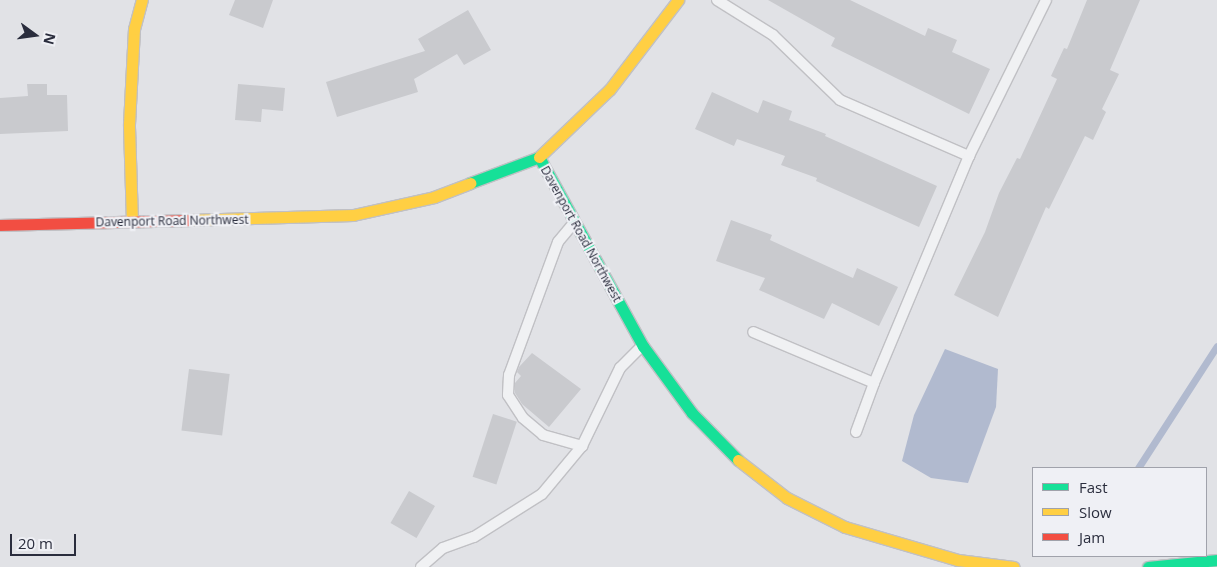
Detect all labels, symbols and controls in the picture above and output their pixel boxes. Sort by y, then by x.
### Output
north arrow [10,10,60,60]
text: N [39,31,61,47]
street label: Davenport Road Northwest [538,164,624,304]
street label: Davenport Road Northwest [95,212,249,230]
legend [1032,467,1207,557]
text: Fast [1079,477,1108,497]
text: Slow [1079,502,1112,522]
scale bar [12,524,79,556]
text: Jam [1079,527,1105,547]
text: 20 m [18,533,53,553]

